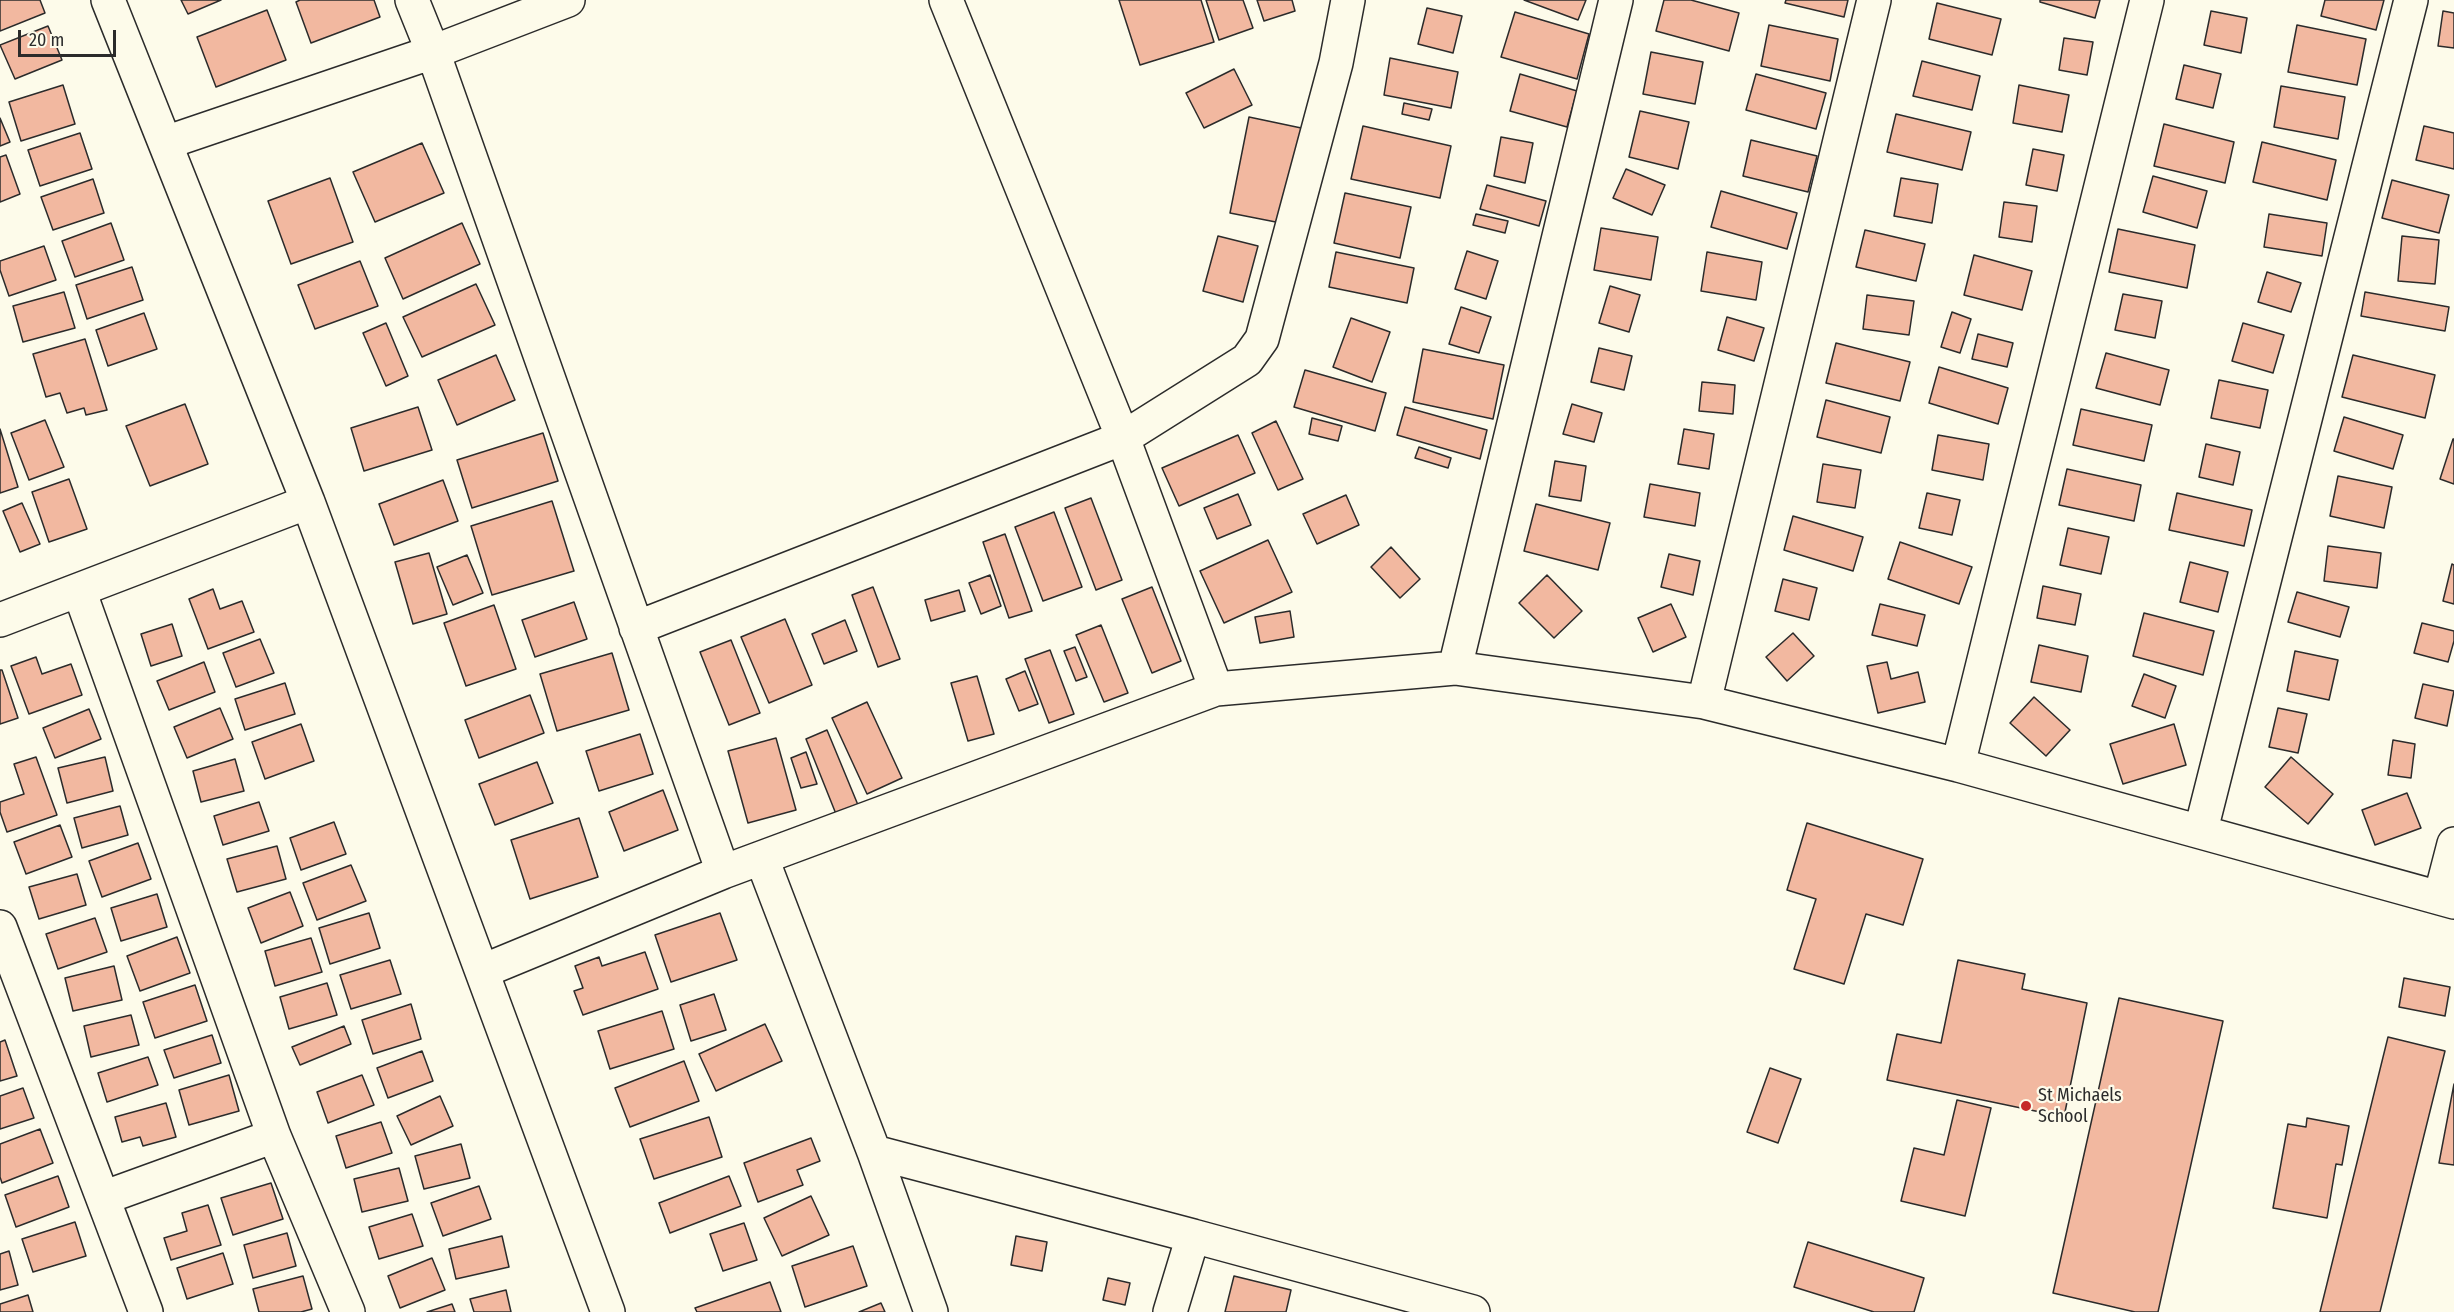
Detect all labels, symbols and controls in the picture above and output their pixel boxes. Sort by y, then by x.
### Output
scale bar [21,18,118,56]
text: 20 m [29,29,64,51]
place label: St Michaels School [2038,1085,2122,1128]
marker: St Michaels School [2019,1099,2033,1113]

